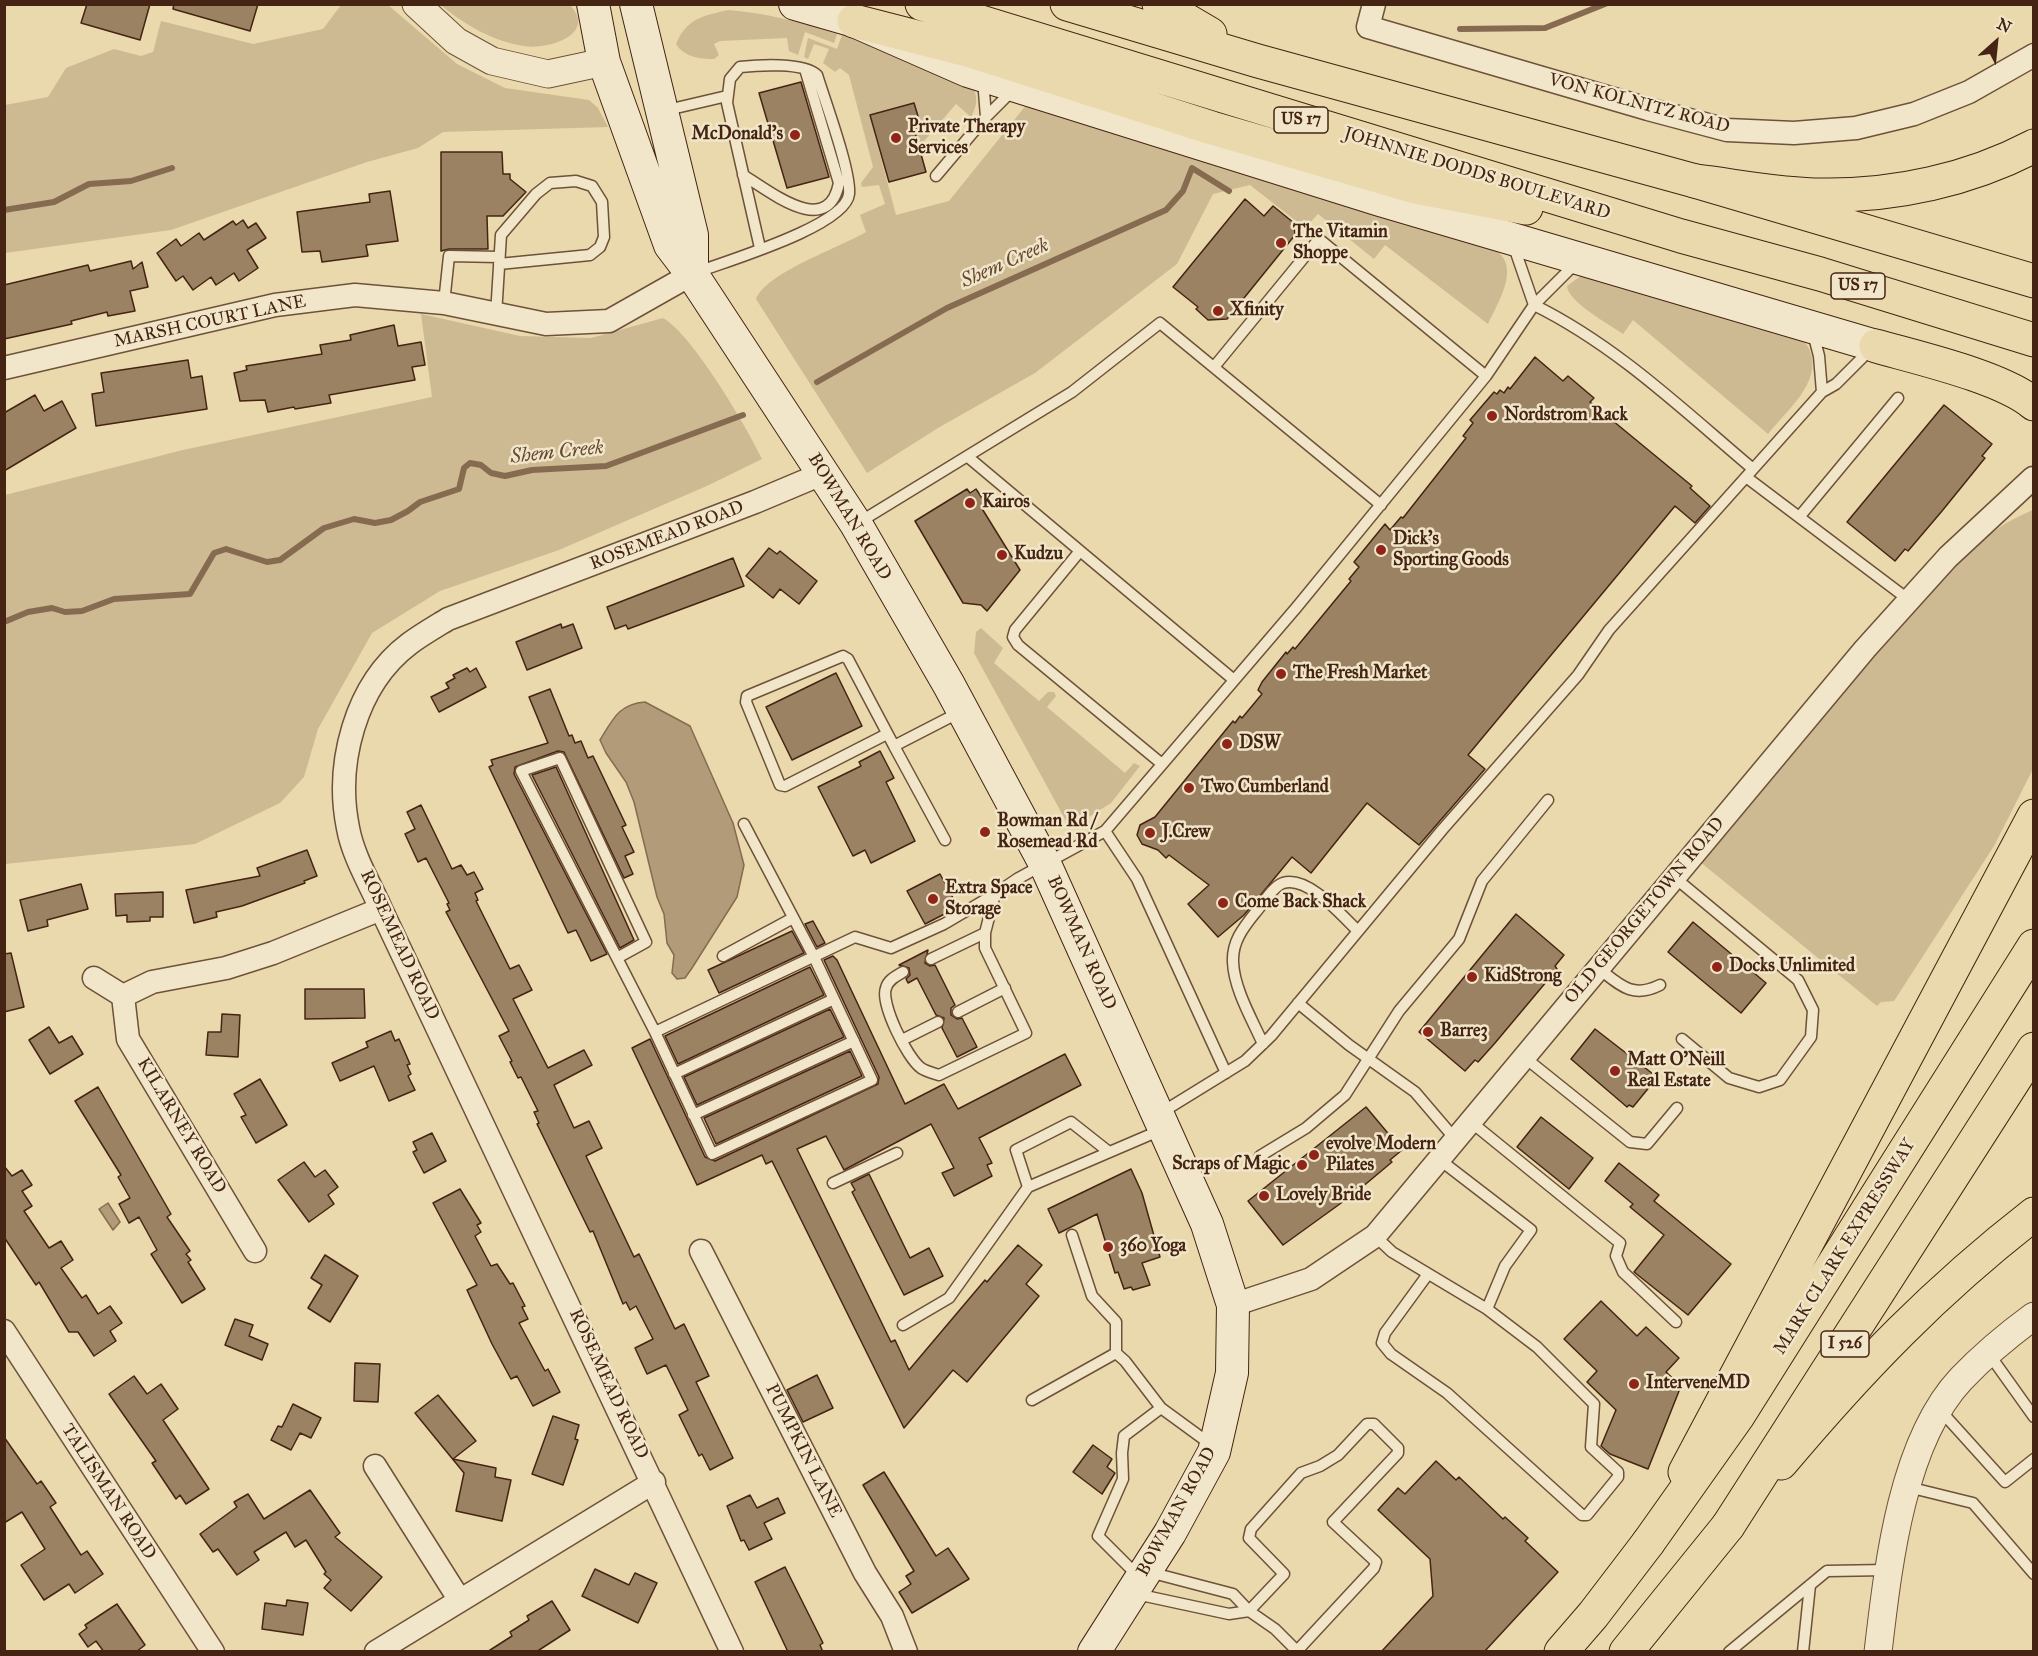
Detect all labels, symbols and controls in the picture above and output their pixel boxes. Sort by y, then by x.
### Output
north arrow [1966,12,2026,72]
text: N [1994,14,2015,37]
street label: VON KOLNITZ ROAD [1546,69,1732,139]
road number: US 17 [1274,107,1328,133]
place label: Private Therapy Services [908,117,1025,160]
street label: JOHNNIE DODDS BOULEVARD [1341,123,1613,225]
place label: McDonald's [692,124,783,146]
marker: McDonald's [788,128,802,142]
marker: Private Therapy Services [889,131,903,145]
place label: The Vitamin Shoppe [1293,222,1388,264]
water label: Shem Creek [957,234,1053,294]
marker: The Vitamin Shoppe [1274,236,1288,250]
road number: US 17 [1831,273,1885,299]
street label: MARSH COURT LANE [112,291,308,353]
place label: Xfinity [1230,300,1284,322]
marker: Xfinity [1211,304,1225,318]
place label: Nordstrom Rack [1504,405,1628,427]
marker: Nordstrom Rack [1485,409,1499,423]
water label: Shem Creek [509,436,605,470]
street label: BOWMAN ROAD [803,450,895,584]
place label: Kairos [982,492,1030,514]
marker: Kairos [963,496,977,510]
street label: ROSEMEAD ROAD [587,497,747,575]
place label: Dick's Sporting Goods [1393,529,1509,572]
marker: Dick's Sporting Goods [1374,543,1388,557]
place label: Kudzu [1014,544,1063,566]
marker: Kudzu [995,548,1009,562]
place label: The Fresh Market [1293,663,1427,685]
marker: The Fresh Market [1274,667,1288,681]
place label: DSW [1239,733,1281,755]
marker: DSW [1220,737,1234,751]
place label: Two Cumberland [1201,777,1329,799]
marker: Two Cumberland [1182,781,1196,795]
place label: Bowman Rd / Rosemead Rd [997,811,1097,854]
street label: OLD GEORGETOWN ROAD [1561,813,1729,1009]
place label: J.Crew [1162,822,1210,844]
marker: Bowman Rd / Rosemead Rd [978,825,992,839]
marker: J.Crew [1143,826,1157,840]
street label: ROSEMEAD ROAD [355,867,443,1023]
street label: BOWMAN ROAD [1042,873,1120,1013]
place label: Extra Space Storage [945,878,1033,920]
marker: Extra Space Storage [926,892,940,906]
place label: Come Back Shack [1235,892,1366,914]
marker: Come Back Shack [1216,896,1230,910]
place label: Docks Unlimited [1729,956,1855,978]
marker: Docks Unlimited [1710,960,1724,974]
place label: KidStrong [1484,966,1561,988]
marker: KidStrong [1465,970,1479,984]
place label: Barre3 [1440,1021,1488,1043]
marker: Barre3 [1421,1025,1435,1039]
place label: Matt O'Neill Real Estate [1627,1050,1725,1092]
street label: KILARNEY ROAD [132,1054,230,1198]
marker: Matt O'Neill Real Estate [1608,1064,1622,1078]
place label: evolve Modern Pilates [1326,1134,1436,1176]
street label: MARK CLARK EXPRESSWAY [1770,1135,1920,1359]
marker: evolve Modern Pilates [1307,1148,1321,1162]
place label: Scraps of Magic [1172,1154,1290,1176]
marker: Scraps of Magic [1295,1158,1309,1172]
place label: Lovely Bride [1276,1185,1371,1207]
marker: Lovely Bride [1257,1189,1271,1203]
place label: 360 Yoga [1120,1236,1186,1258]
marker: 360 Yoga [1101,1240,1115,1254]
street label: ROSEMEAD ROAD [564,1306,652,1462]
road number: I 526 [1821,1331,1869,1357]
place label: InterveneMD [1646,1373,1750,1395]
marker: InterveneMD [1627,1377,1641,1391]
street label: PUMPKIN LANE [760,1381,846,1521]
street label: TALISMAN ROAD [56,1420,160,1564]
street label: BOWMAN ROAD [1133,1444,1221,1580]

